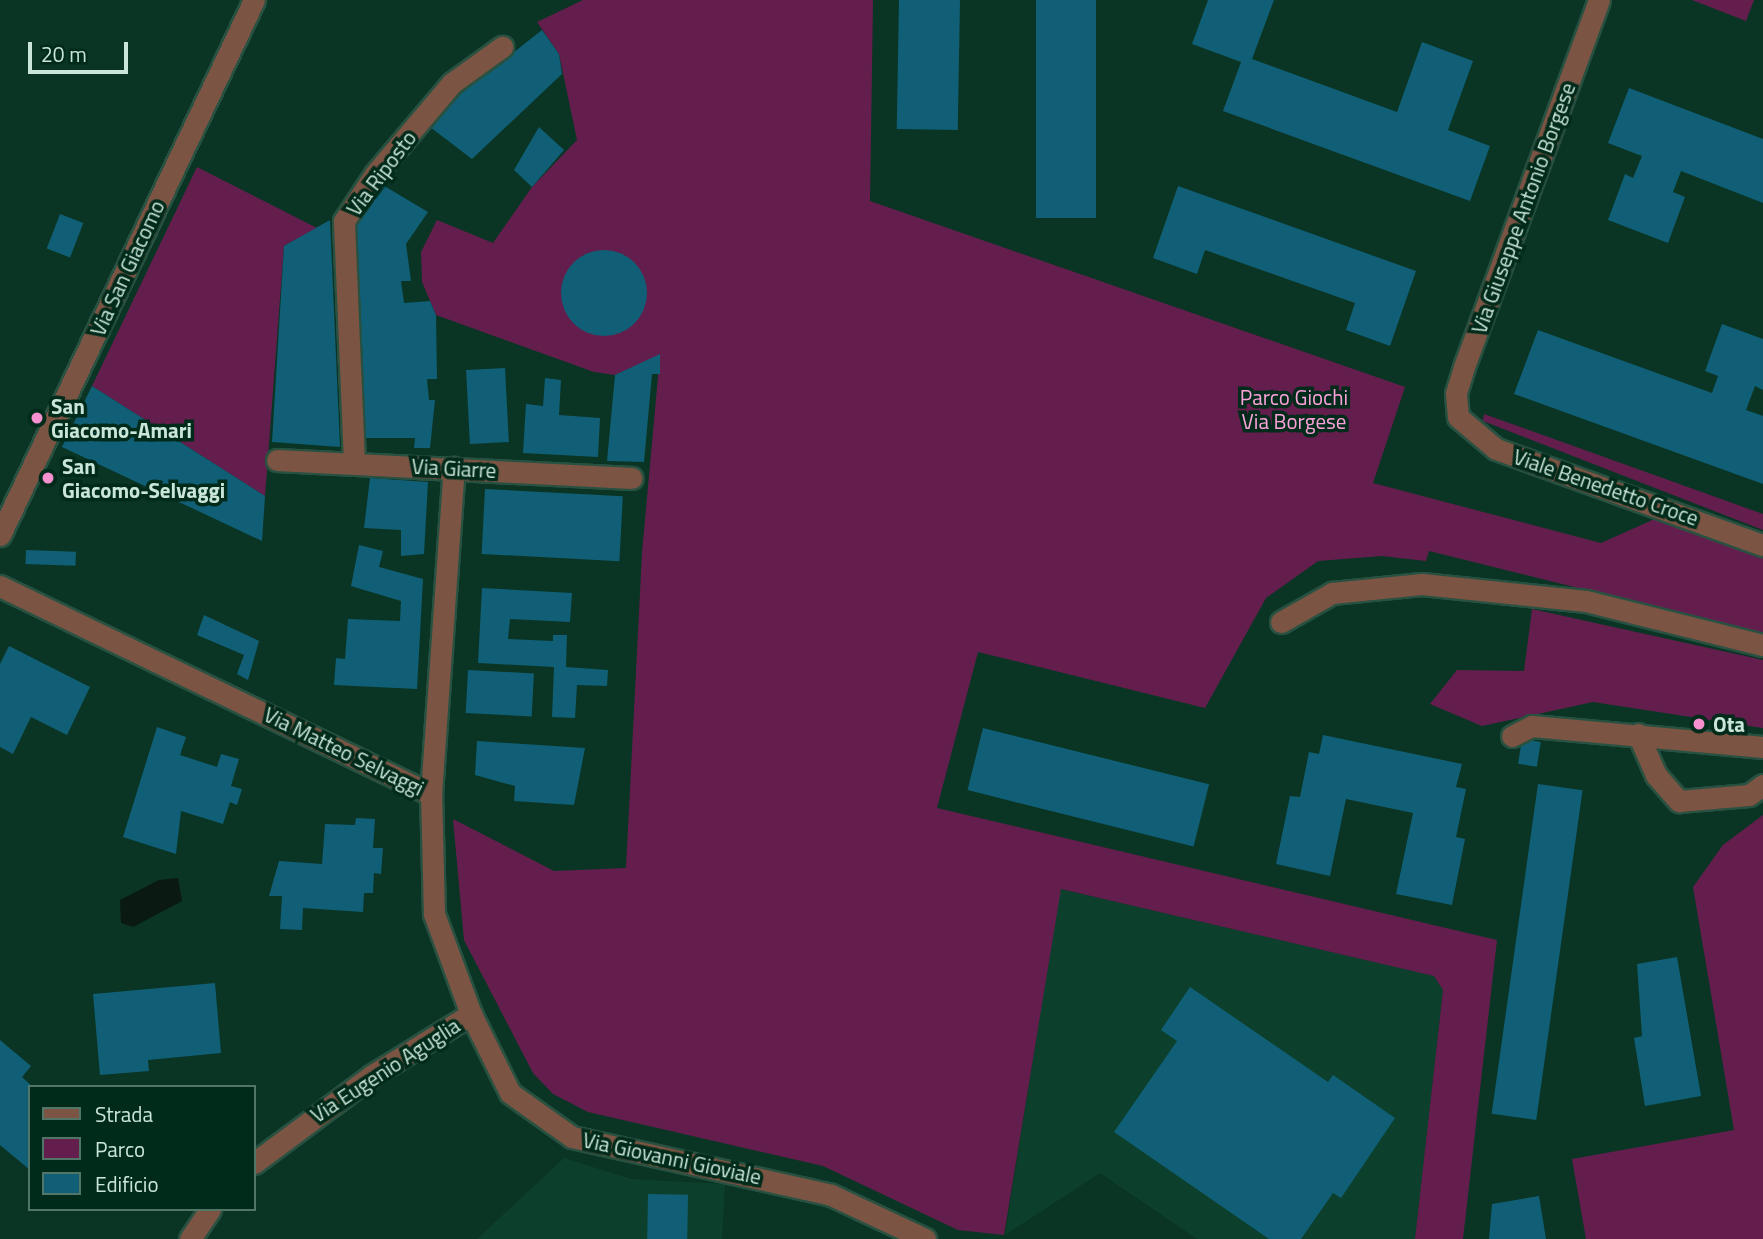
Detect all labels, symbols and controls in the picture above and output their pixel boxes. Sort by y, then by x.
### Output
scale bar [32,28,131,72]
text: 20 m [41,38,87,70]
street label: Via Giuseppe Antonio Borgese [1466,79,1580,337]
street label: Via Riposto [341,126,421,220]
street label: Via San Giacomo [85,196,169,340]
park label: Parco Giochi Via Borgese [1240,384,1348,434]
place label: San Giacomo-Amari [51,393,192,443]
marker: San Giacomo-Amari [29,410,45,426]
street label: Viale Benedetto Croce [1510,443,1702,531]
place label: San Giacomo-Selvaggi [62,453,225,503]
street label: Via Giarre [411,453,497,483]
marker: San Giacomo-Selvaggi [40,470,56,486]
street label: Via Matteo Selvaggi [260,701,428,801]
place label: Ota [1713,711,1745,737]
marker: Ota [1691,716,1707,732]
street label: Via Eugenio Aguglia [306,1012,464,1128]
legend [28,1085,256,1211]
text: Strada [95,1098,153,1130]
street label: Via Giovanni Gioviale [580,1127,764,1189]
text: Parco [95,1133,145,1165]
text: Edificio [95,1168,159,1200]

